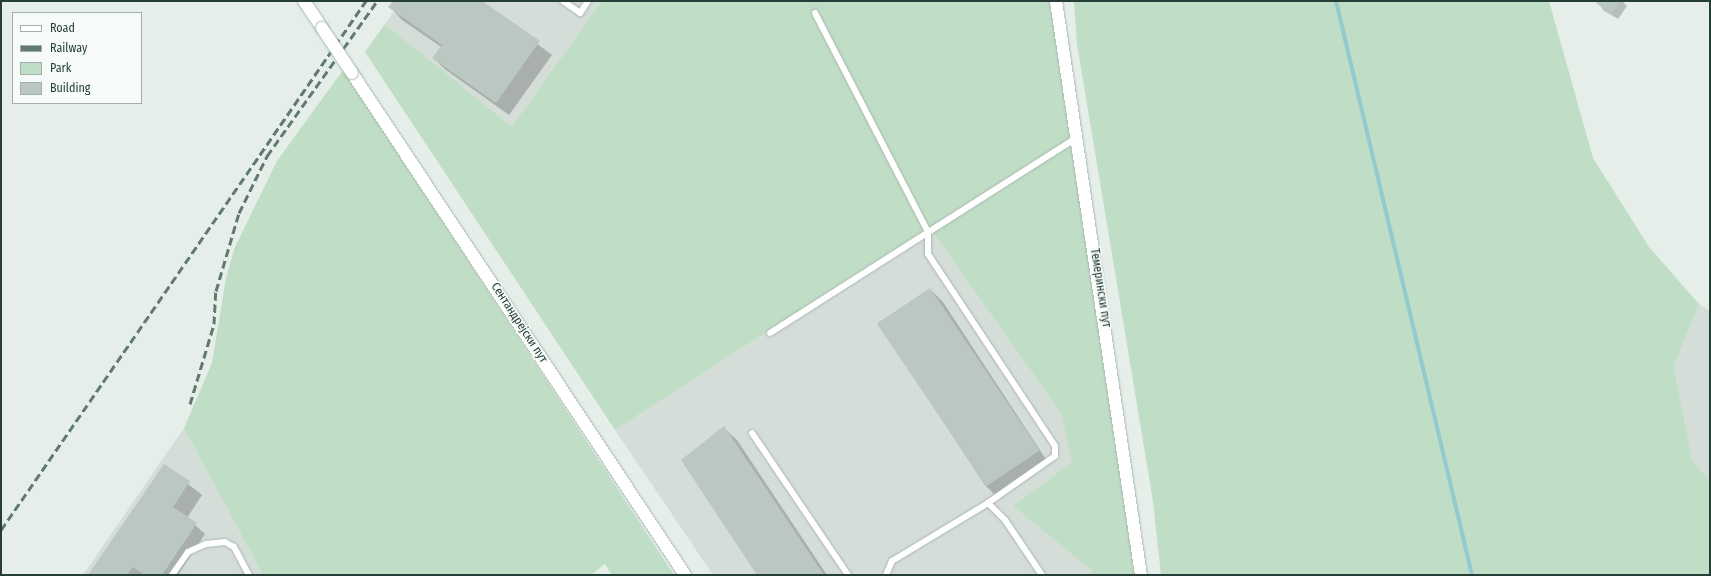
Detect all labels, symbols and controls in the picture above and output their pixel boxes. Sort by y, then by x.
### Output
legend [12,12,142,104]
text: Road [50,21,75,35]
text: Railway [50,41,87,55]
text: Park [50,61,71,75]
text: Building [50,81,90,95]
street label: Темерински пут [1087,247,1113,329]
street label: Сентандрејски пут [488,280,550,366]

